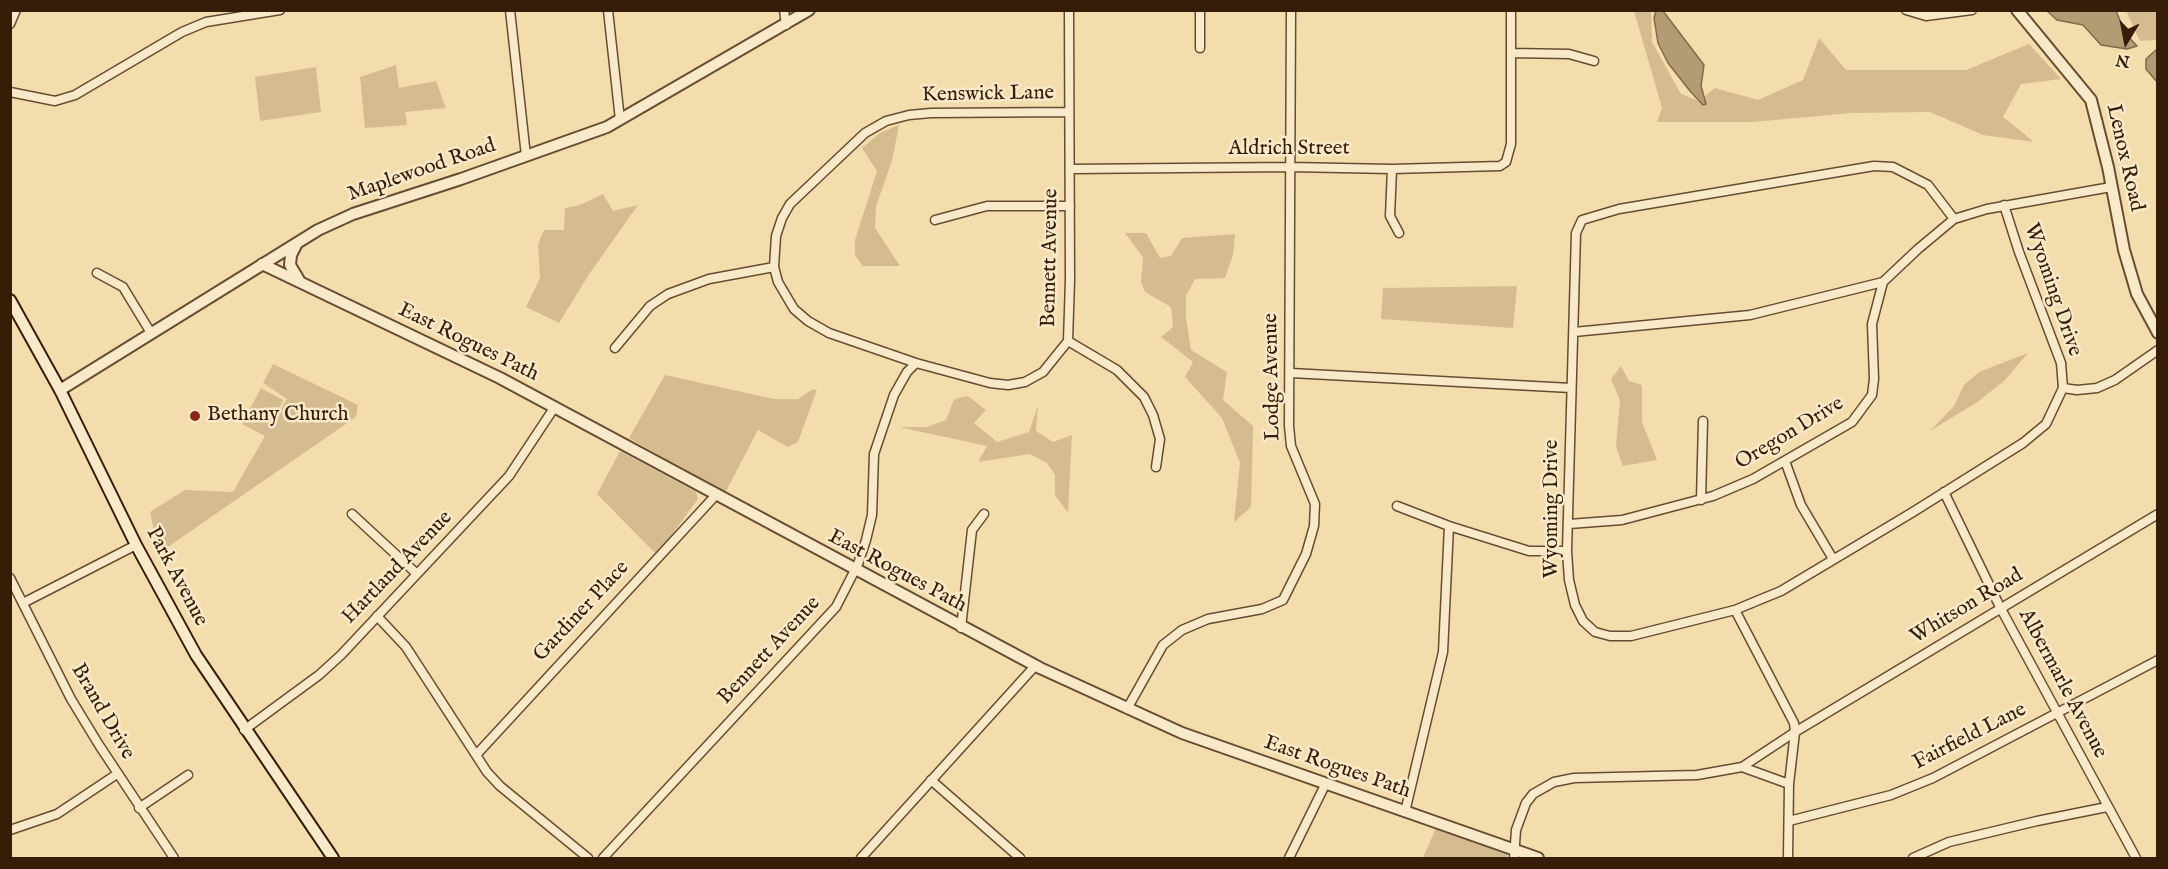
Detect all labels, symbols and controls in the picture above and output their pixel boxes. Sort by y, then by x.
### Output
north arrow [2096,12,2156,72]
text: N [2114,49,2131,71]
street label: Kenswick Lane [922,81,1054,109]
street label: Lenox Road [2099,102,2149,214]
street label: Maplewood Road [345,134,499,208]
street label: Aldrich Street [1228,137,1350,163]
street label: Bennett Avenue [1037,188,1065,328]
street label: Wyoming Drive [2017,220,2087,360]
street label: East Rogues Path [394,298,542,388]
street label: Lodge Avenue [1259,313,1287,441]
street label: Oregon Drive [1731,392,1849,476]
place label: Bethany Church [207,403,349,429]
marker: Bethany Church [188,409,202,423]
street label: Wyoming Drive [1540,440,1566,578]
street label: Hartland Avenue [338,506,458,630]
street label: Park Avenue [139,523,213,631]
street label: East Rogues Path [823,525,971,619]
street label: Gardiner Place [529,556,635,668]
street label: Whitson Road [1906,564,2028,650]
street label: Bennett Avenue [713,592,827,710]
street label: Albermarle Avenue [2012,605,2112,763]
street label: Brand Drive [64,660,140,764]
street label: Fairfield Lane [1909,698,2031,776]
street label: East Rogues Path [1260,731,1414,805]

